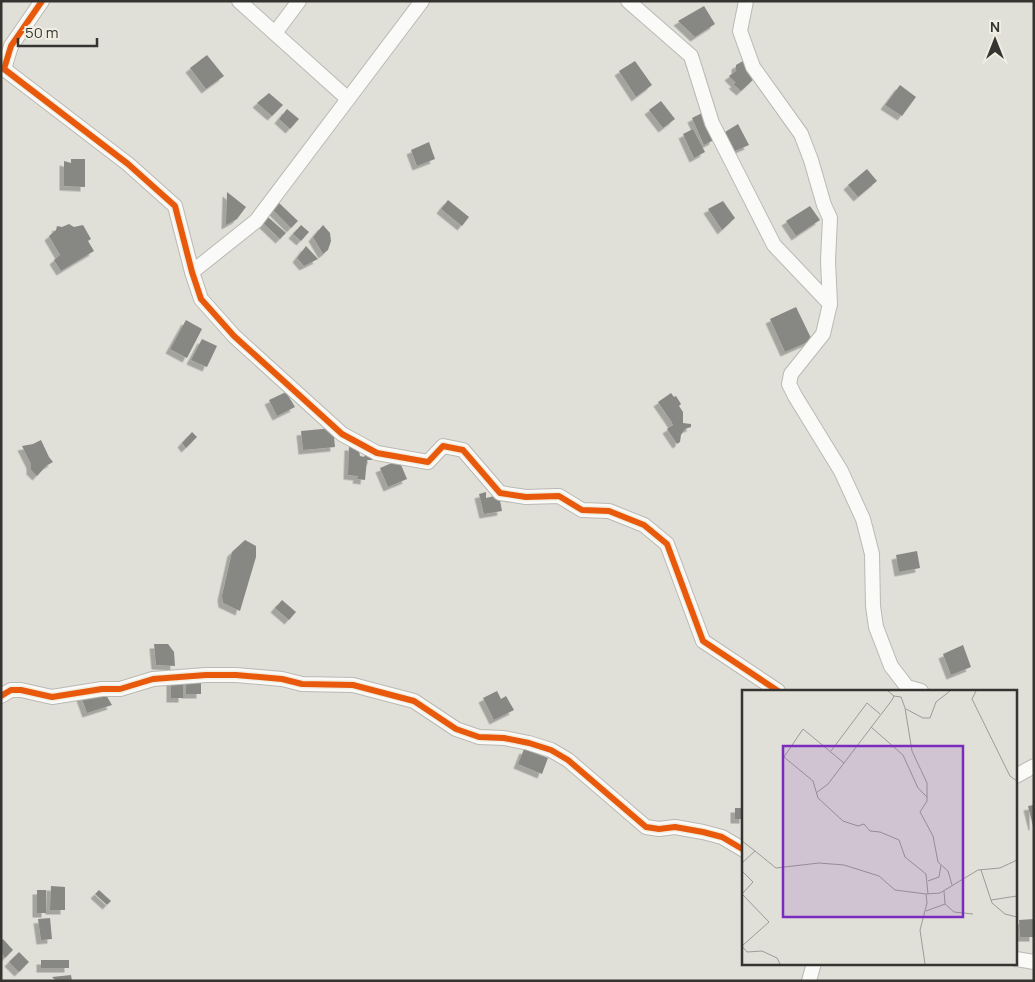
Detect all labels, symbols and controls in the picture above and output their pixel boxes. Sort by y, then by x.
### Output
scale bar [18,15,96,47]
north arrow [970,15,1020,65]
text: N [990,17,1000,36]
text: 50 m [25,22,59,43]
inset map [742,690,1018,964]

